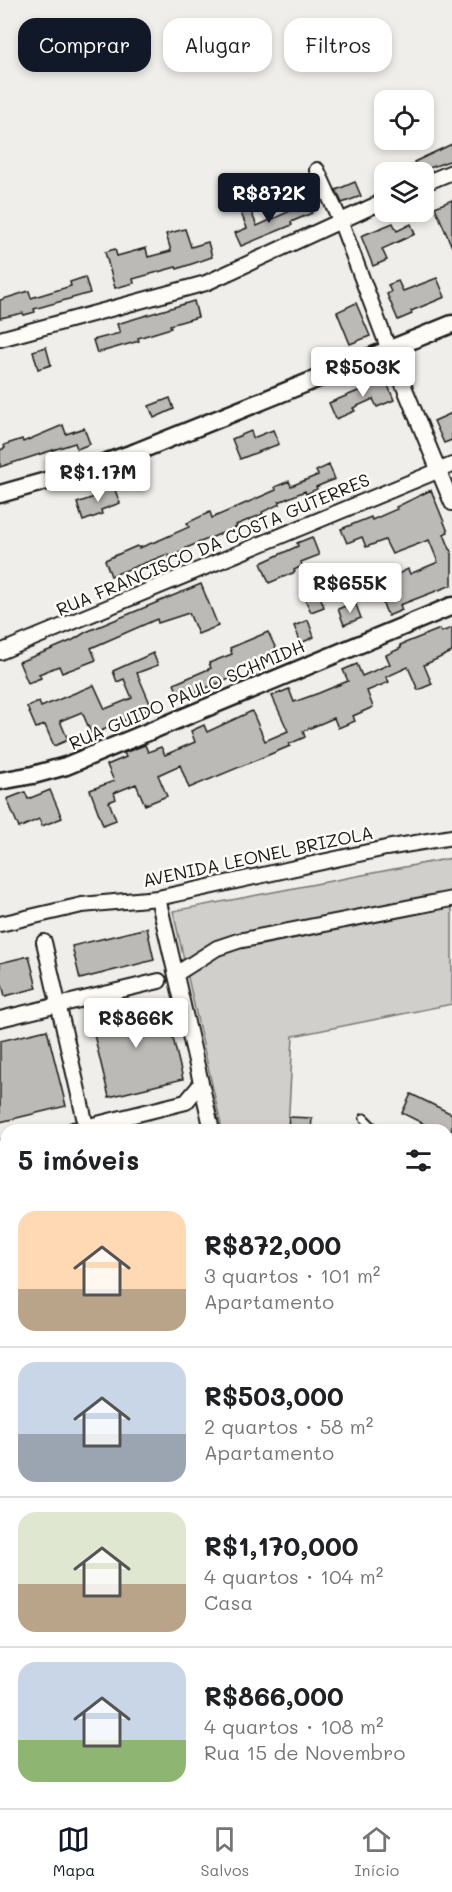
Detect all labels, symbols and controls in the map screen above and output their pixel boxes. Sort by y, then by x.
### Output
chip: Comprar [18,18,151,72]
chip: Alugar [163,18,272,72]
chip: Filtros [284,18,392,72]
map controls [374,90,434,222]
button: locate [374,90,434,150]
button: layers [374,162,434,222]
pin: R$872K [220,173,318,224]
text: R$872K [232,179,306,205]
pin: R$503K [314,347,412,398]
text: R$503K [325,353,401,379]
pin: R$1.17M [43,452,153,503]
text: R$1.17M [59,458,137,484]
street label: RUA FRANCISCO DA COSTA GUTERRES [52,467,373,621]
pin: R$655K [301,563,399,614]
text: R$655K [313,569,387,595]
street label: RUA GUIDO PAULO SCHMIDH [65,633,308,755]
street label: AVENIDA LEONEL BRIZOLA [140,820,375,892]
pin: R$866K [87,998,185,1049]
text: R$866K [98,1004,174,1030]
text: 5 imóveis [18,1143,139,1177]
icon: filters [402,1144,435,1177]
text: R$872,000 [204,1228,341,1262]
icon: home [66,1235,138,1307]
text: 3 quartos · 101 m² [204,1262,380,1288]
text: Apartamento [204,1288,334,1314]
text: R$503,000 [204,1379,344,1413]
icon: home [66,1386,138,1458]
text: 2 quartos · 58 m² [204,1413,373,1439]
text: Apartamento [204,1439,334,1465]
text: R$1,170,000 [204,1529,358,1563]
icon: home [66,1536,138,1608]
text: 4 quartos · 104 m² [204,1563,383,1589]
text: Casa [204,1589,253,1615]
text: R$866,000 [204,1679,344,1713]
icon: home [66,1686,138,1758]
text: 4 quartos · 108 m² [204,1713,384,1739]
text: Rua 15 de Novembro [204,1739,405,1765]
tab: Mapa [53,1823,95,1880]
tab: Salvos [201,1823,249,1880]
tab: Início [355,1823,399,1880]

